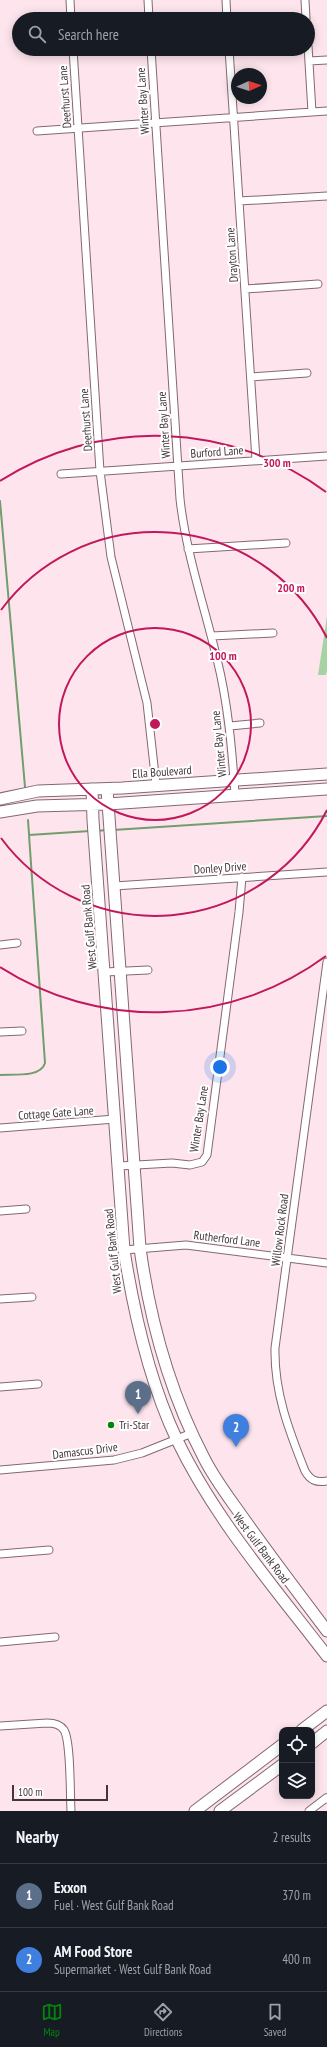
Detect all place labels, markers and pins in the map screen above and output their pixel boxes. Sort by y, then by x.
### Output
centre of rings [148,717,162,731]
pin: 1 [125,1381,151,1414]
pin: 2 [223,1414,249,1447]
place label: Tri-Star [119,1417,150,1432]
marker: Tri-Star [106,1420,116,1430]

